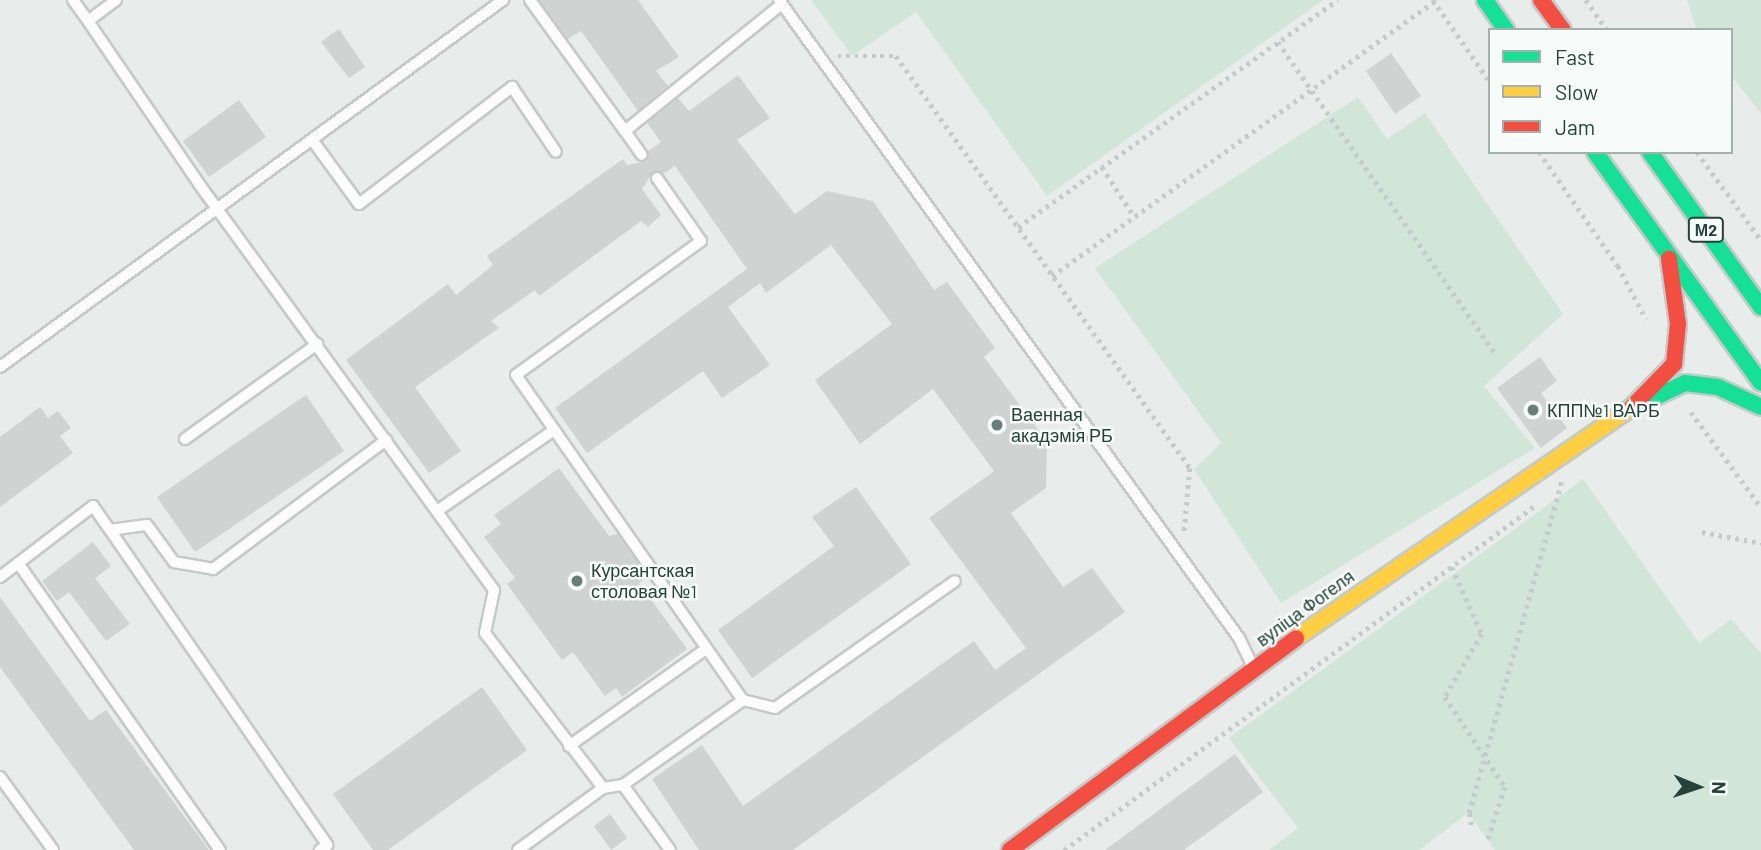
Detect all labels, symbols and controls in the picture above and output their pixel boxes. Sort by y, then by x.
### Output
legend [1488,28,1733,154]
text: Fast [1555,44,1595,69]
text: Slow [1555,79,1598,104]
text: Jam [1555,114,1595,139]
road number: М2 [1687,218,1725,242]
place label: КПП№1 ВАРБ [1547,399,1660,421]
marker: КПП№1 ВАРБ [1525,402,1541,418]
place label: Ваенная акадэмія РБ [1011,404,1113,446]
marker: Ваенная акадэмія РБ [989,417,1005,433]
place label: Курсантская столовая №1 [591,560,697,602]
street label: вуліца Фогеля [1252,565,1358,651]
marker: Курсантская столовая №1 [569,573,585,589]
north arrow [1663,752,1733,822]
text: N [1708,781,1731,794]

